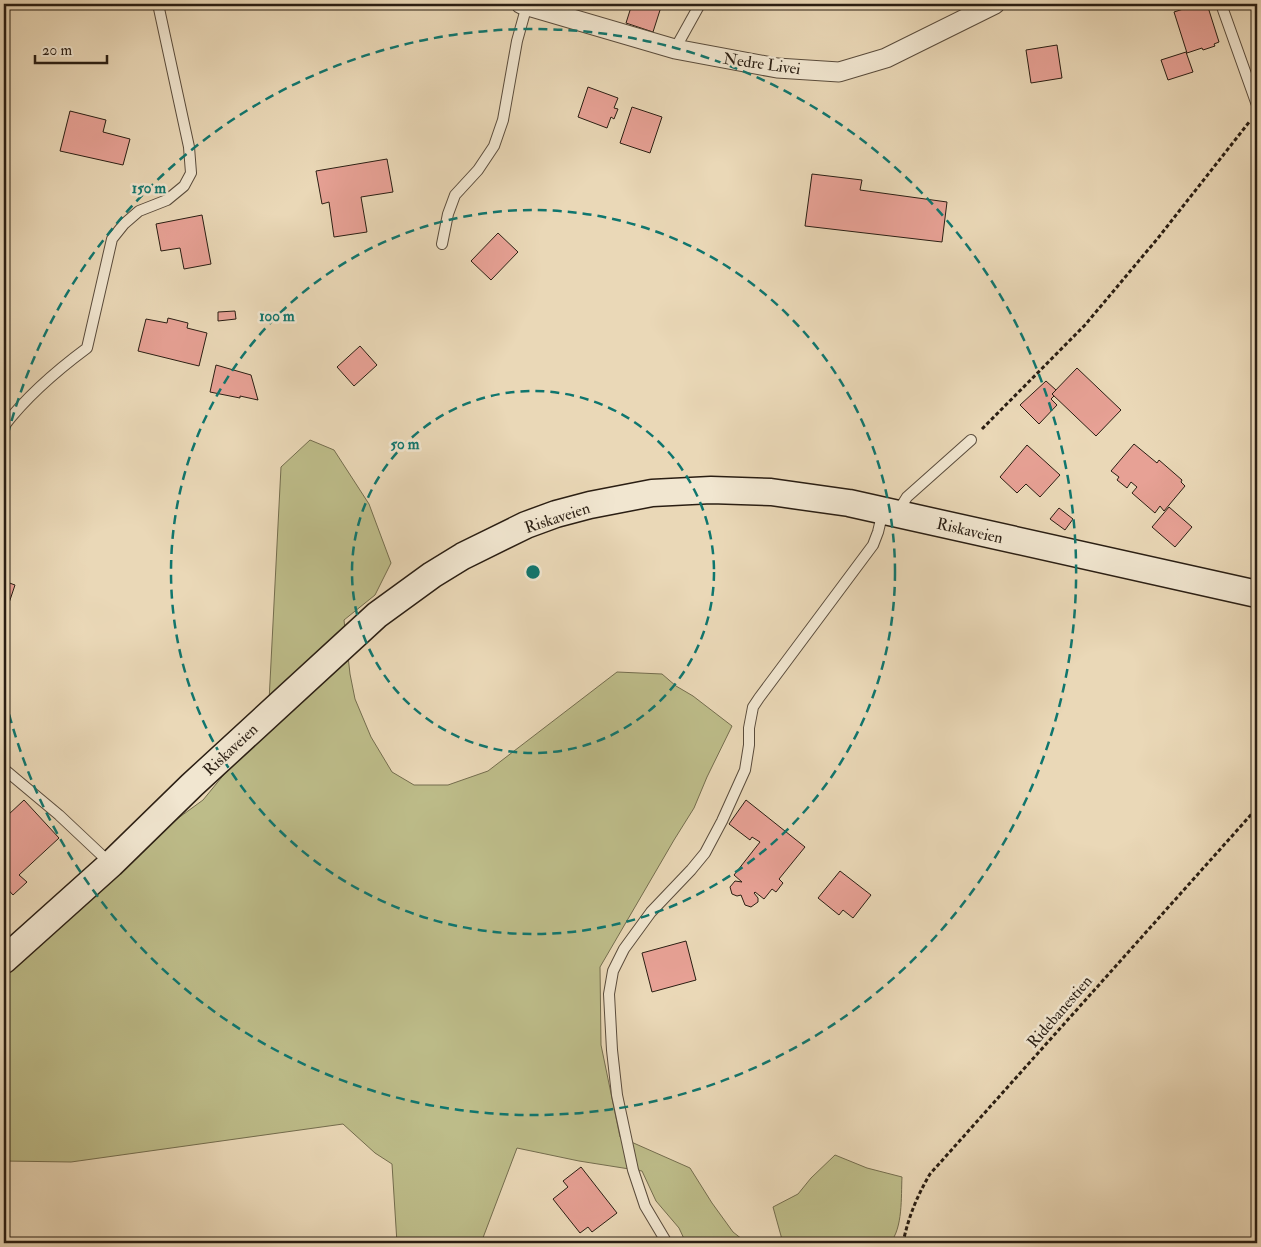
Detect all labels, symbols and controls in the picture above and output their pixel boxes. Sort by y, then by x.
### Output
scale bar [35,32,108,64]
text: 20 m [42,41,72,60]
street label: Nedre Livei [722,49,802,79]
text: 150 m [132,179,166,198]
text: 100 m [259,307,295,326]
text: 50 m [391,435,420,454]
street label: Riskaveien [522,498,593,538]
street label: Riskaveien [935,514,1005,548]
centre of rings [524,563,542,581]
street label: Riskaveien [199,719,262,780]
street label: Ridebanestien [1023,971,1097,1052]

